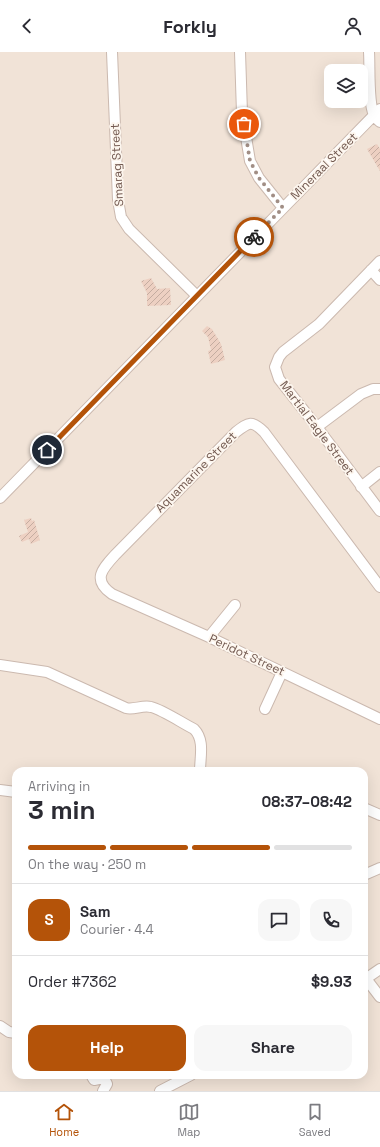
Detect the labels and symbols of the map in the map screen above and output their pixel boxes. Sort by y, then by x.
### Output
pin [227,107,261,141]
street label: Smarag Street [107,123,127,207]
street label: Mineraal Street [287,129,361,203]
courier [234,217,274,257]
street label: Martial Eagle Street [276,378,358,478]
street label: Aquamarine Street [152,428,240,516]
pin [30,433,64,467]
street label: Peridot Street [207,630,287,680]

